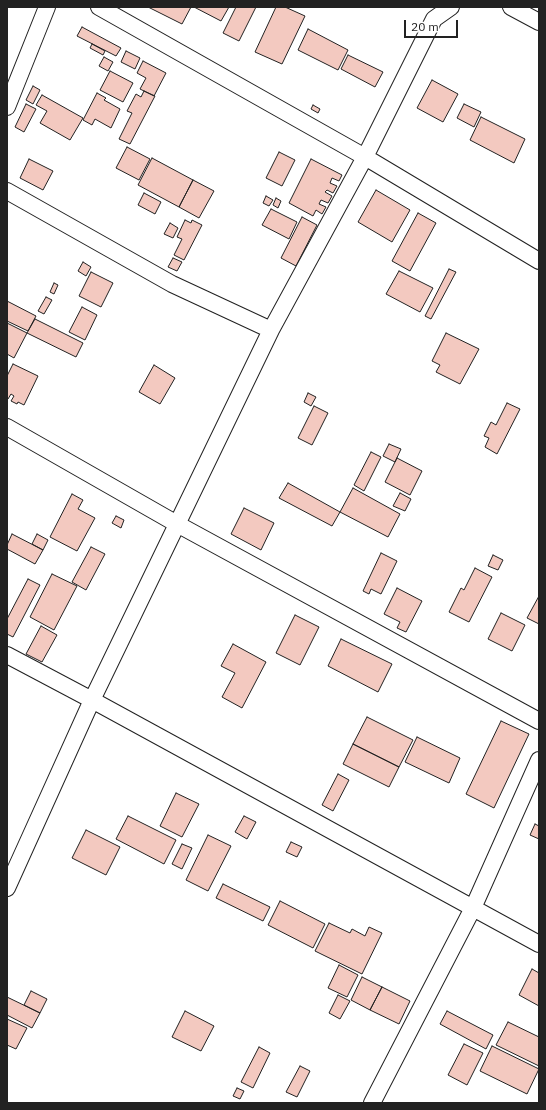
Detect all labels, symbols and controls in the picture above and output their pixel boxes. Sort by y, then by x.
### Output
scale bar [406,12,460,38]
text: 20 m [411,19,439,34]

